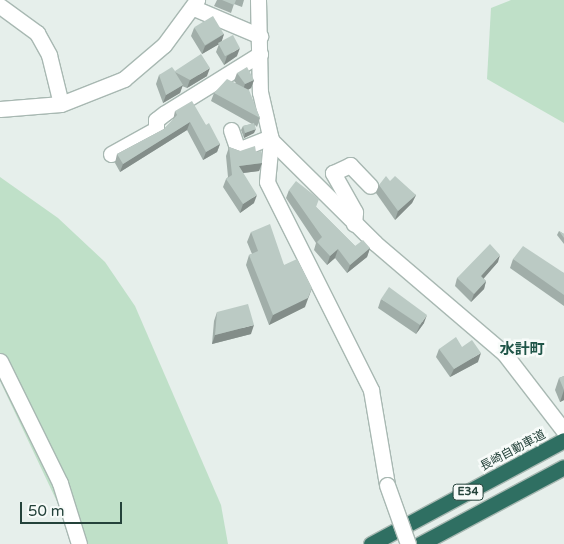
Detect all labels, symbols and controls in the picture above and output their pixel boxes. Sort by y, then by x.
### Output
district label: 水計町 [500,341,544,359]
street label: 長崎自動車道 [478,428,548,474]
road number: E34 [452,484,484,501]
scale bar [22,492,125,524]
text: 50 m [28,502,65,520]

